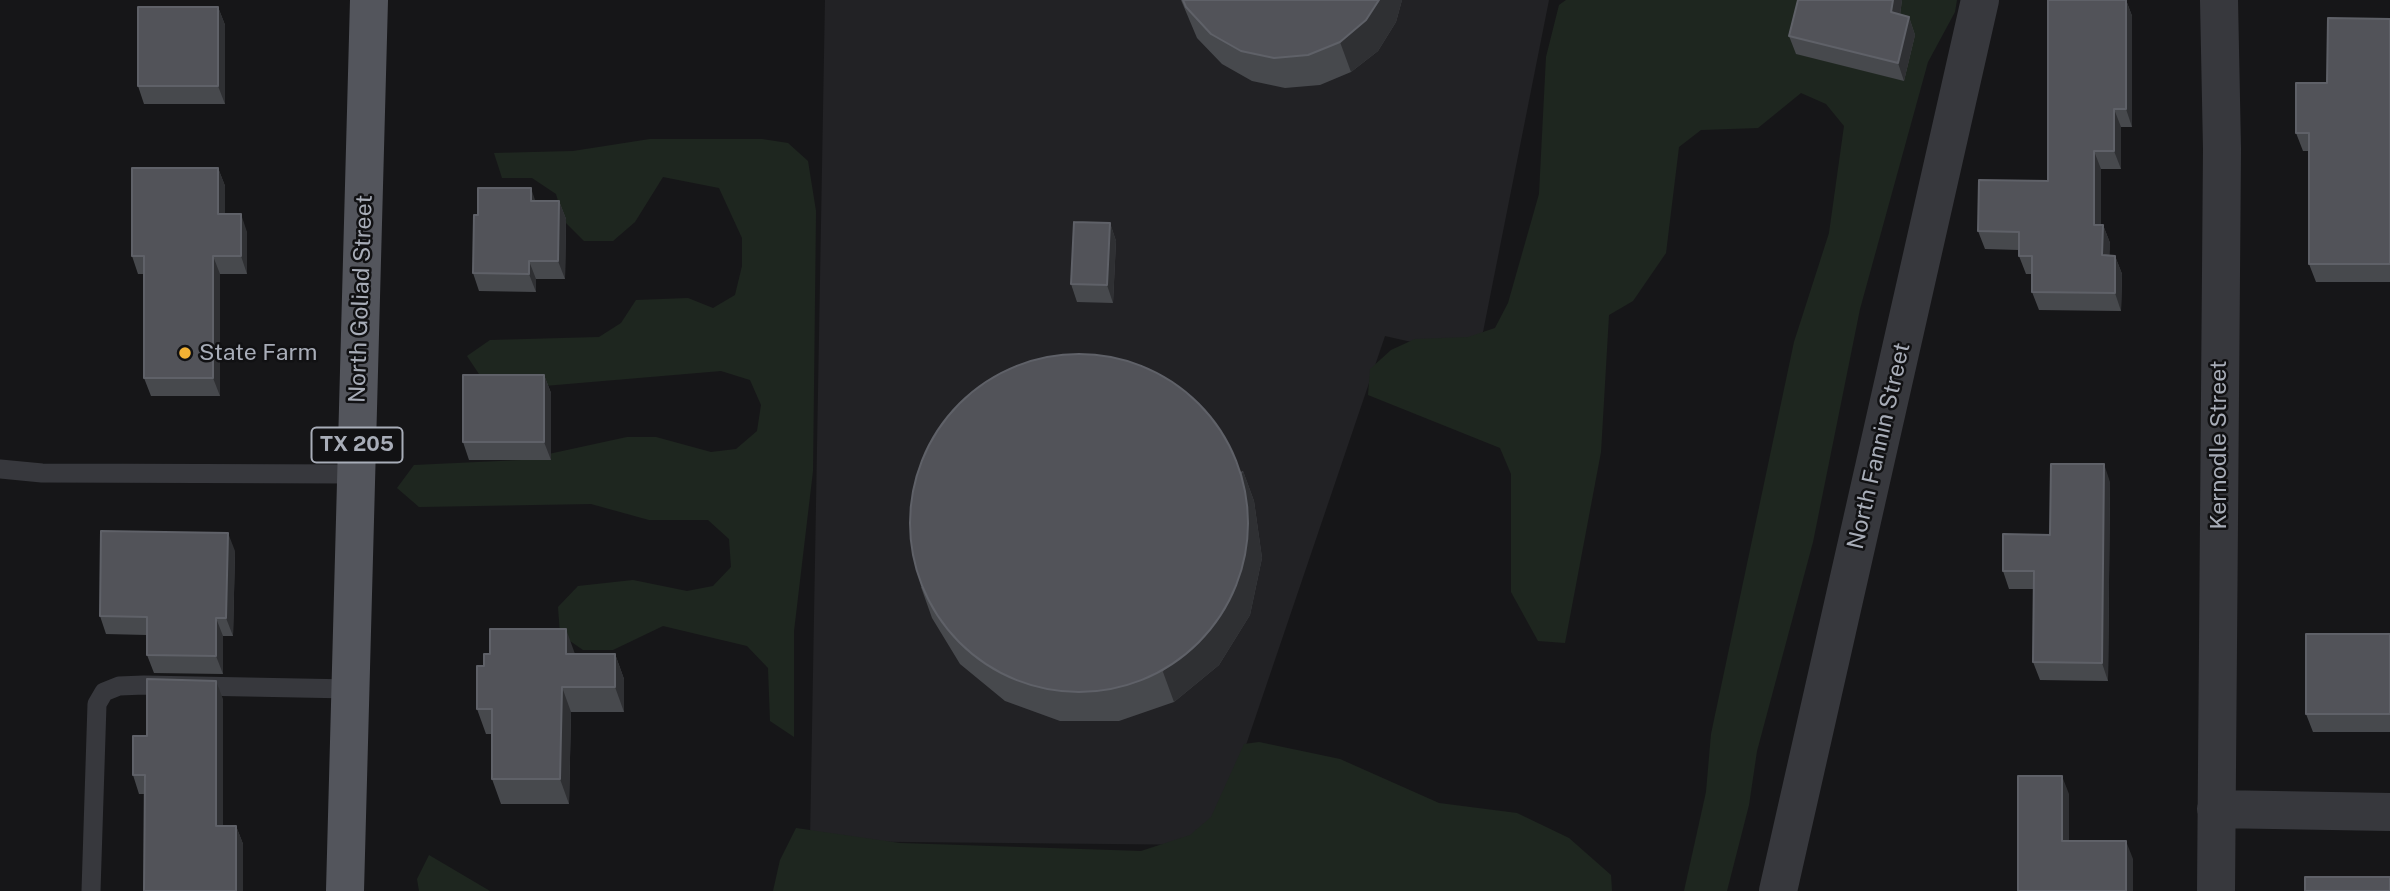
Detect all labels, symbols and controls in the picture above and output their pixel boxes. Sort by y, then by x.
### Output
street label: North Goliad Street [344,194,378,404]
place label: State Farm [199,339,317,367]
street label: North Fannin Street [1842,340,1916,552]
marker: State Farm [177,345,193,361]
street label: Kernodle Street [2205,360,2233,530]
road number: TX 205 [312,428,402,462]

